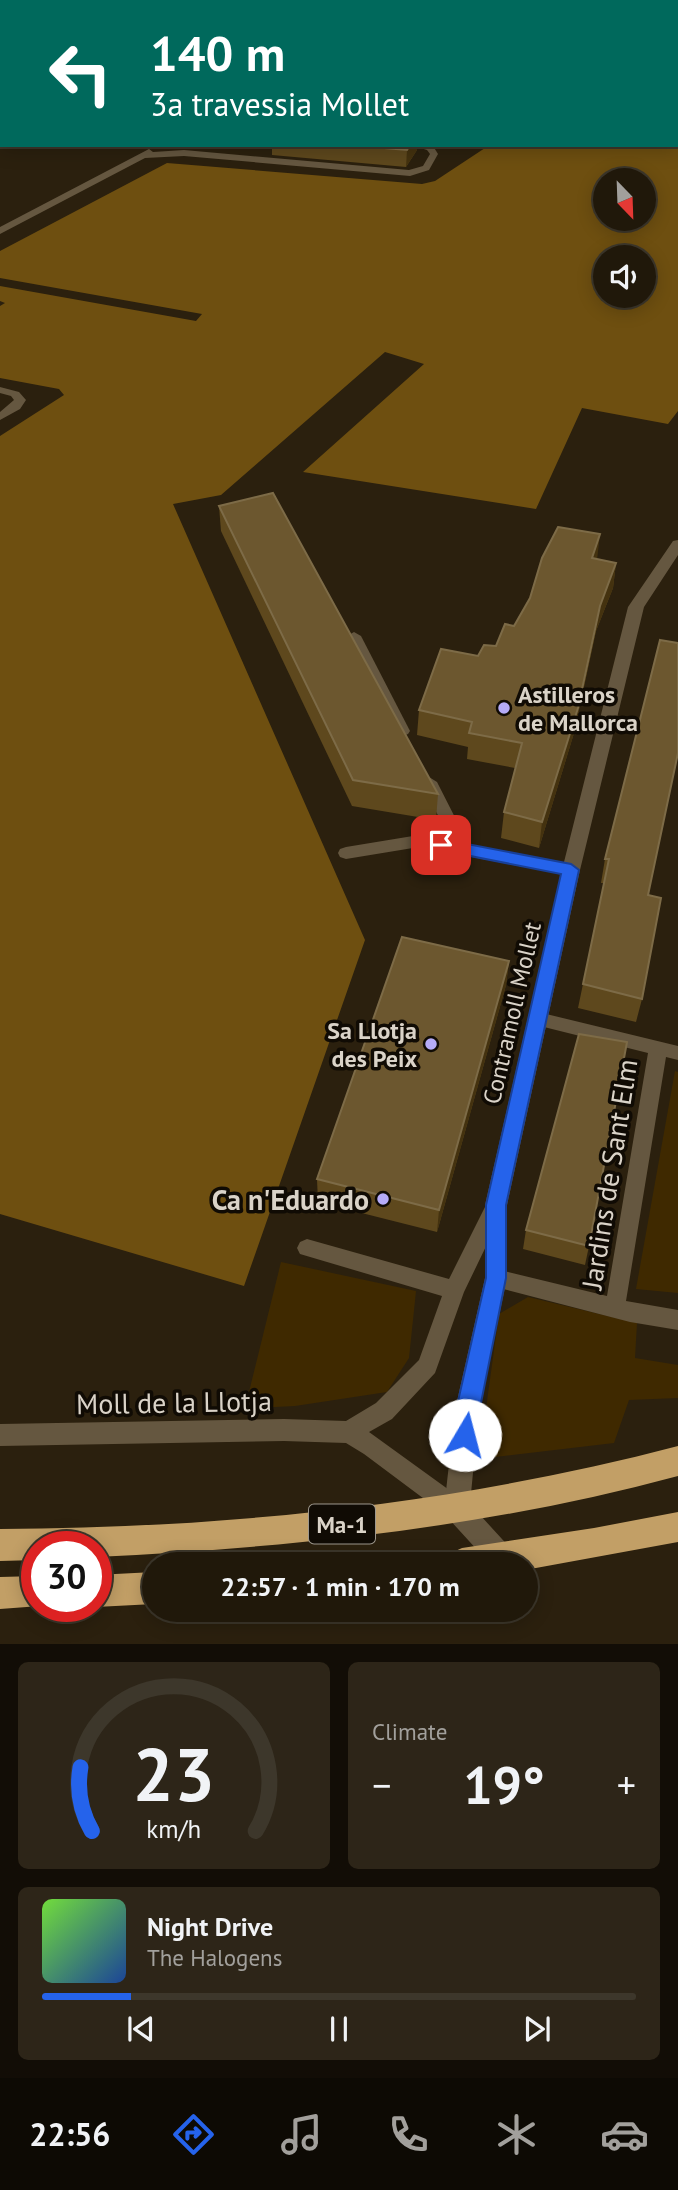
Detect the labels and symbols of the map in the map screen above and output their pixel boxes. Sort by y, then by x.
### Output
north arrow [593,168,656,231]
place label: Astilleros de Mallorca [518,679,638,738]
marker: Astilleros de Mallorca [496,700,512,716]
pin [411,815,471,875]
street label: Contramoll Mollet [476,919,548,1107]
place label: Sa Llotja des Peix [327,1015,417,1074]
marker: Sa Llotja des Peix [423,1036,439,1052]
street label: Jardins de Sant Elm [572,1056,645,1293]
place label: Ca n'Eduardo [212,1181,369,1218]
marker: Ca n'Eduardo [375,1191,391,1207]
street label: Moll de la Llotja [76,1382,272,1422]
position arrow [428,1398,502,1472]
road number: Ma-1 [309,1504,375,1544]
speed limit sign: 30 [21,1531,112,1622]

